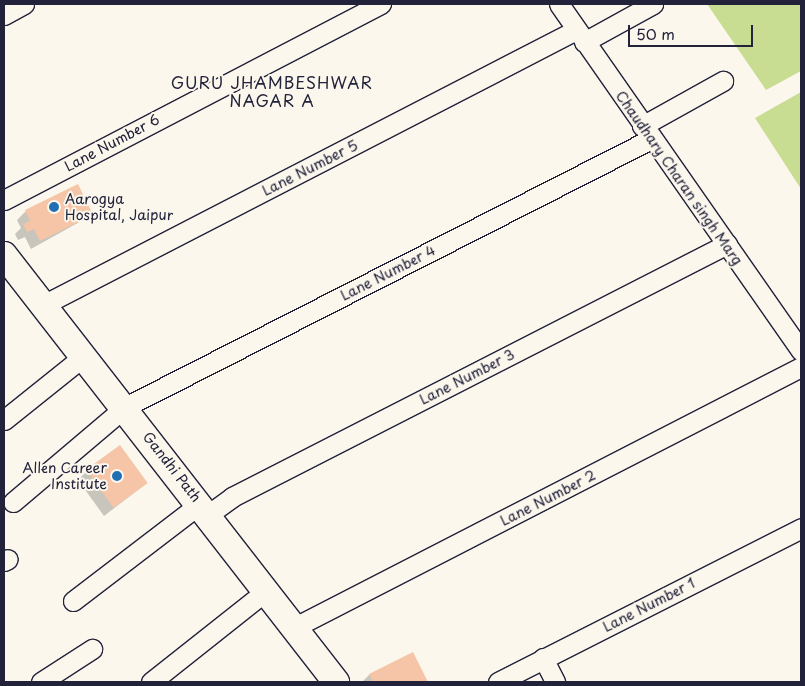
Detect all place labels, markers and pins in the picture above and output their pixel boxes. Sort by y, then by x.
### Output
place label: Aarogya Hospital, Jaipur [65,191,173,223]
marker: Aarogya Hospital, Jaipur [47,200,61,214]
place label: Allen Career Institute [21,460,107,492]
marker: Allen Career Institute [111,470,123,482]

